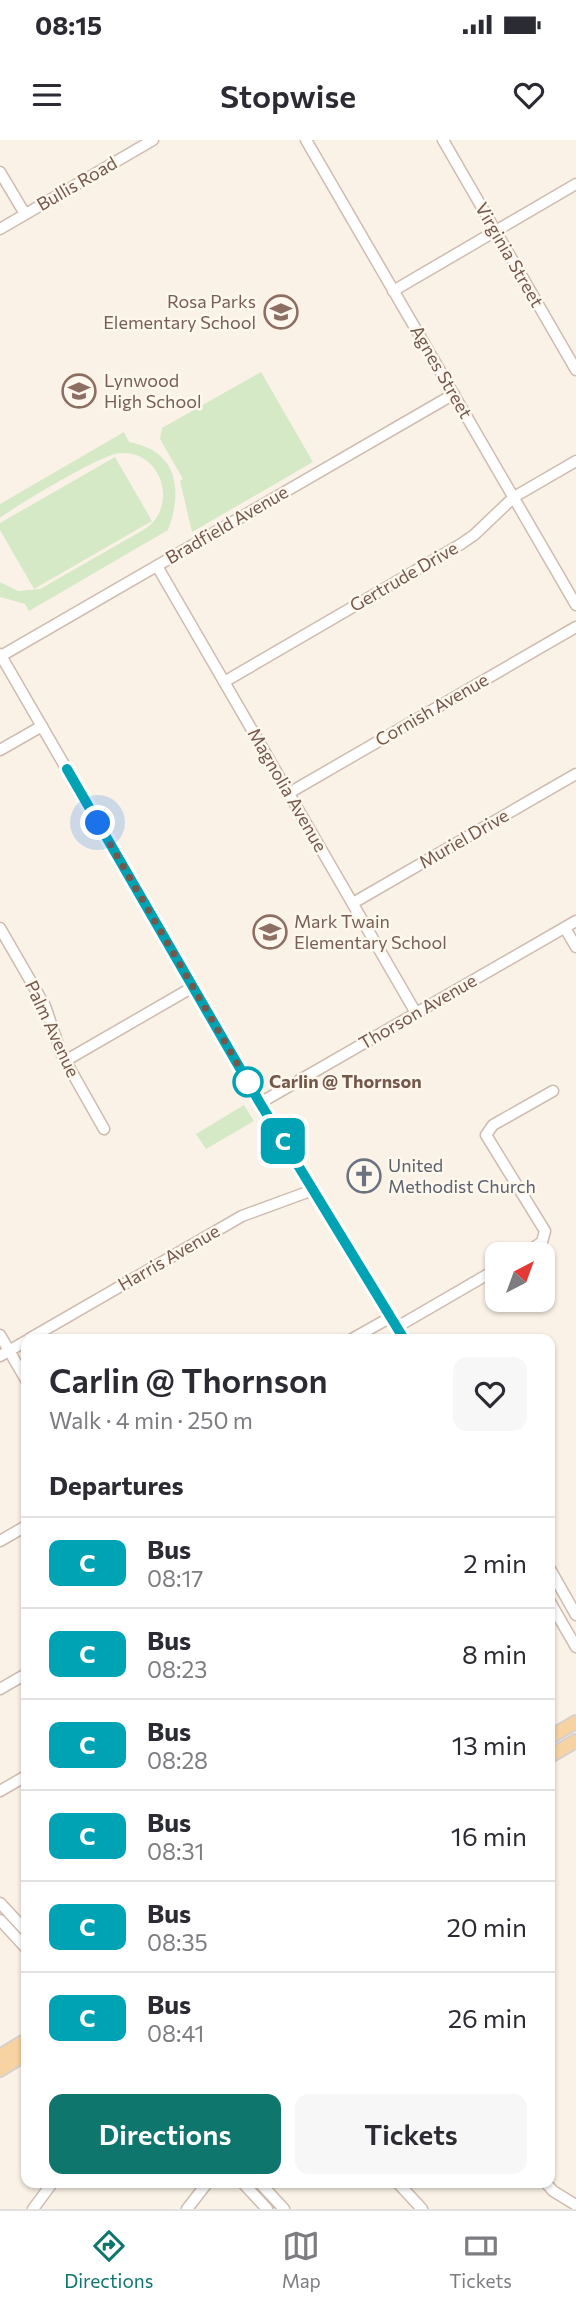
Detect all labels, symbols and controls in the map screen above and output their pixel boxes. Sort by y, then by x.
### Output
text: 08:15 [35,9,102,40]
text: Stopwise [220,75,356,115]
icon: menu [28,76,66,114]
icon: heart [510,76,548,114]
street label: Bullis Road [32,151,121,215]
street label: Virginia Street [471,198,549,311]
place label: Rosa Parks Elementary School [103,290,256,333]
school or university icon: Rosa Parks Elementary School [262,293,300,331]
street label: Agnes Street [406,321,477,422]
place label: Lynwood High School [104,369,202,412]
school or university icon: Lynwood High School [60,372,98,410]
street label: Bradfield Avenue [161,480,292,568]
street label: Gertrude Drive [345,536,462,616]
street label: Cornish Avenue [371,668,492,750]
street label: Magnolia Avenue [243,724,332,855]
street label: Muriel Drive [415,804,512,873]
your location [80,805,115,840]
place label: Mark Twain Elementary School [294,910,447,953]
school or university icon: Mark Twain Elementary School [251,913,289,951]
street label: Thorson Avenue [355,969,480,1054]
street label: Palm Avenue [21,977,85,1081]
marker: Carlin @ Thornson [233,1067,263,1097]
place label: Carlin @ Thornson [269,1070,422,1092]
line badge: C [260,1118,306,1164]
text: C [275,1126,291,1155]
place label: United Methodist Church [388,1154,536,1197]
church icon: United Methodist Church [345,1157,383,1195]
street label: Harris Avenue [114,1219,223,1295]
north arrow [485,1242,555,1312]
map controls [485,1242,555,1312]
button: heart [453,1357,527,1431]
text: Carlin @ Thornson [49,1359,328,1400]
text: Walk · 4 min · 250 m [49,1406,253,1434]
text: Departures [49,1469,184,1500]
text: Bus [147,1533,191,1564]
text: 2 min [463,1547,527,1578]
text: C [79,1548,96,1577]
text: 08:17 [147,1564,203,1592]
text: Bus [147,1624,191,1655]
text: 8 min [462,1638,527,1669]
text: C [79,1639,96,1668]
text: 08:23 [147,1655,207,1683]
text: Bus [147,1715,191,1746]
text: 13 min [452,1729,527,1760]
text: C [79,1730,96,1759]
text: 08:28 [147,1746,208,1774]
text: Bus [147,1806,191,1837]
text: 16 min [451,1820,527,1851]
text: C [79,1821,96,1850]
text: 08:31 [147,1837,204,1865]
text: Bus [147,1897,191,1928]
text: 20 min [446,1911,527,1942]
text: C [79,1912,96,1941]
text: 08:35 [147,1928,208,1956]
text: Bus [147,1988,191,2019]
text: 26 min [448,2002,527,2033]
text: C [79,2003,96,2032]
text: 08:41 [147,2019,204,2047]
button: Directions [49,2094,281,2174]
button: Tickets [295,2094,527,2174]
tab: Directions [64,2227,153,2292]
tab: Map [282,2227,321,2292]
tab: Tickets [449,2227,512,2292]

